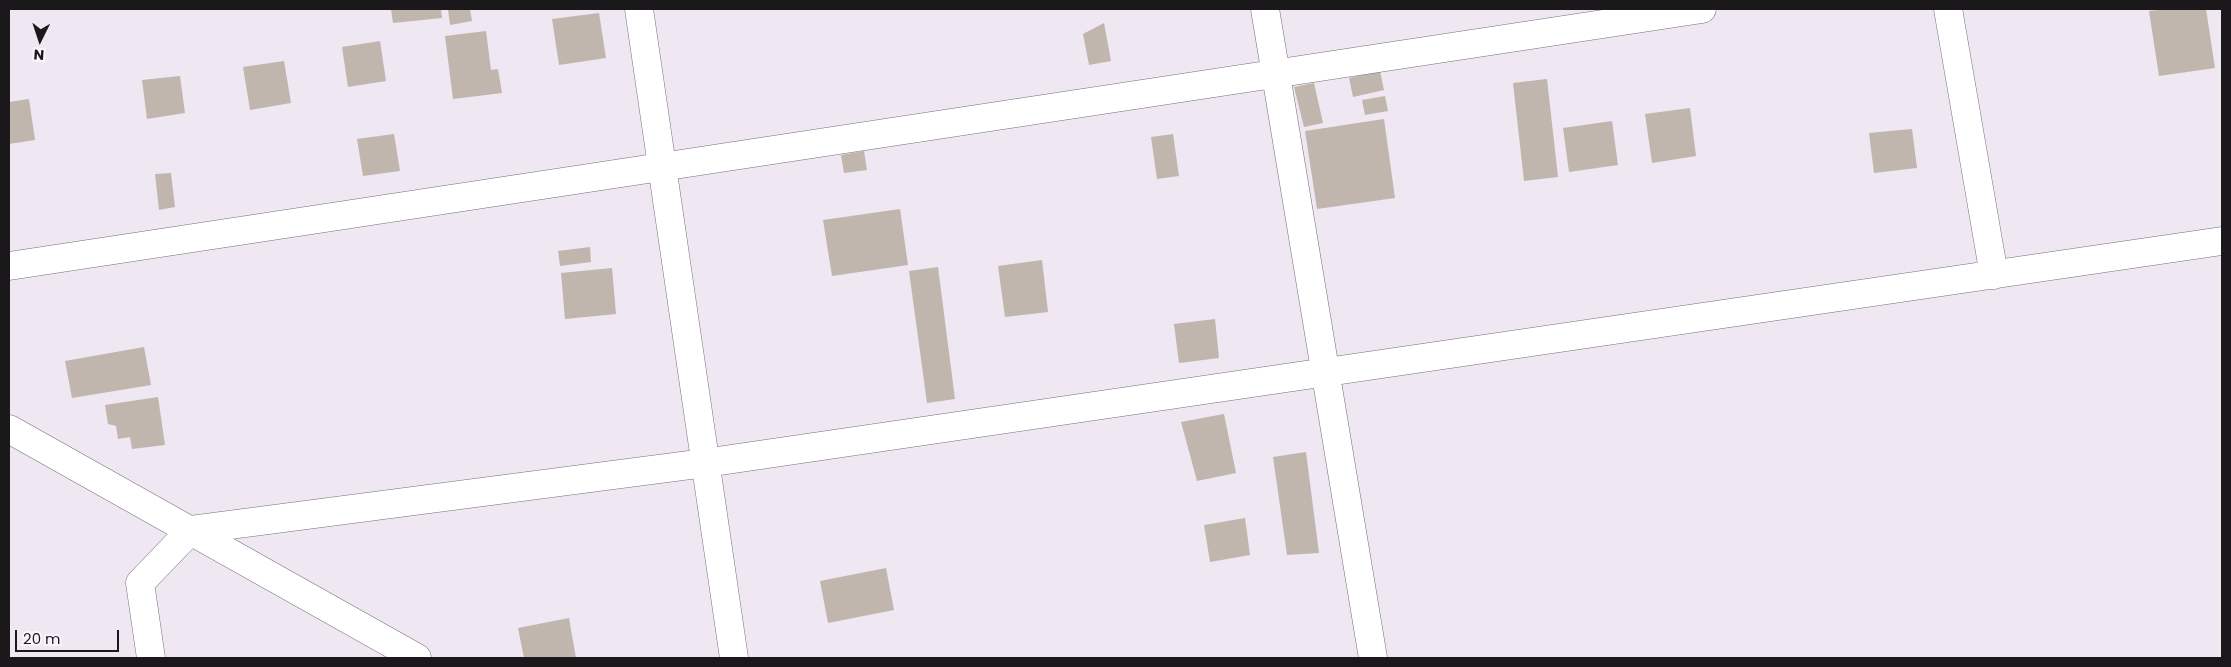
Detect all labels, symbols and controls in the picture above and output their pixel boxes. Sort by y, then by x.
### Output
north arrow [15,15,65,65]
text: N [33,45,45,65]
scale bar [18,620,121,652]
text: 20 m [23,628,61,649]

